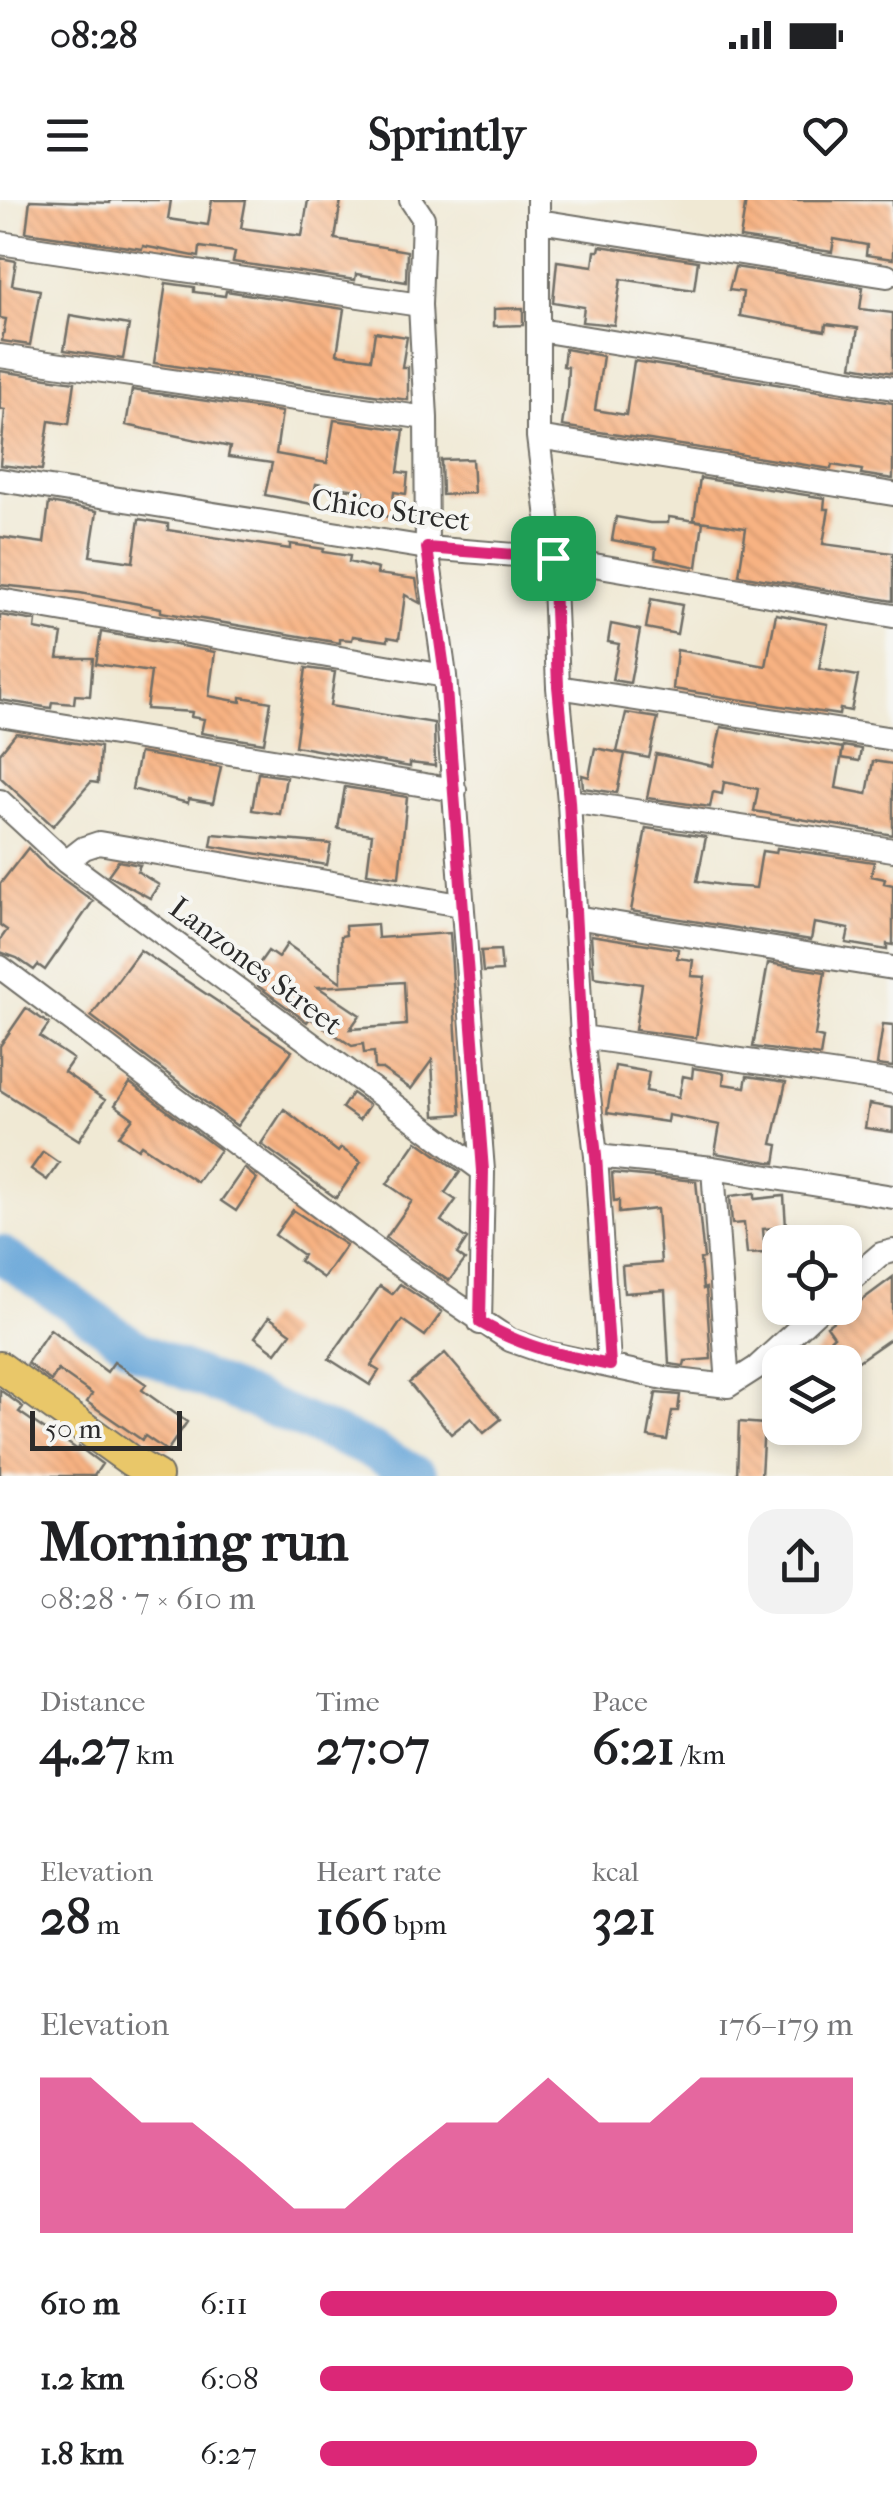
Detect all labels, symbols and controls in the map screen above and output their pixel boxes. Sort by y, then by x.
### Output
text: 08:28 [50,13,138,58]
icon: menu [40,108,95,163]
icon: heart [798,108,853,163]
text: Sprintly [368,109,525,162]
street label: Chico Street [309,482,473,539]
pin [511,516,596,601]
icon: arrive [526,531,581,586]
street label: Lanzones Street [163,890,349,1043]
map controls [762,1225,862,1445]
button: locate [762,1225,862,1325]
button: layers [762,1345,862,1445]
scale bar [30,1406,182,1450]
text: 50 m [45,1412,102,1445]
button: share [748,1509,853,1614]
text: Morning run [40,1510,348,1574]
text: 08:28 · 7 × 610 m [40,1580,255,1617]
text: Distance [40,1685,145,1718]
text: Time [316,1685,380,1718]
text: Pace [592,1685,648,1718]
text: 4.27 [40,1718,130,1777]
text: 27:07 [316,1718,430,1777]
text: 6:21 [592,1718,675,1777]
text: km [130,1738,174,1771]
text: /km [675,1738,725,1771]
text: Elevation [40,1855,153,1888]
text: Heart rate [316,1855,441,1888]
text: kcal [592,1855,639,1888]
text: 28 [40,1888,91,1947]
text: 166 [316,1888,388,1947]
text: 321 [592,1888,656,1947]
text: m [91,1908,120,1941]
text: bpm [388,1908,447,1941]
text: Elevation [40,2006,169,2043]
text: 176–179 m [718,2006,853,2043]
text: 610 m [40,2285,120,2322]
text: 6:11 [200,2285,248,2322]
text: 1.2 km [40,2360,124,2397]
text: 6:08 [200,2360,259,2397]
text: 1.8 km [40,2435,124,2472]
text: 6:27 [200,2435,257,2472]

